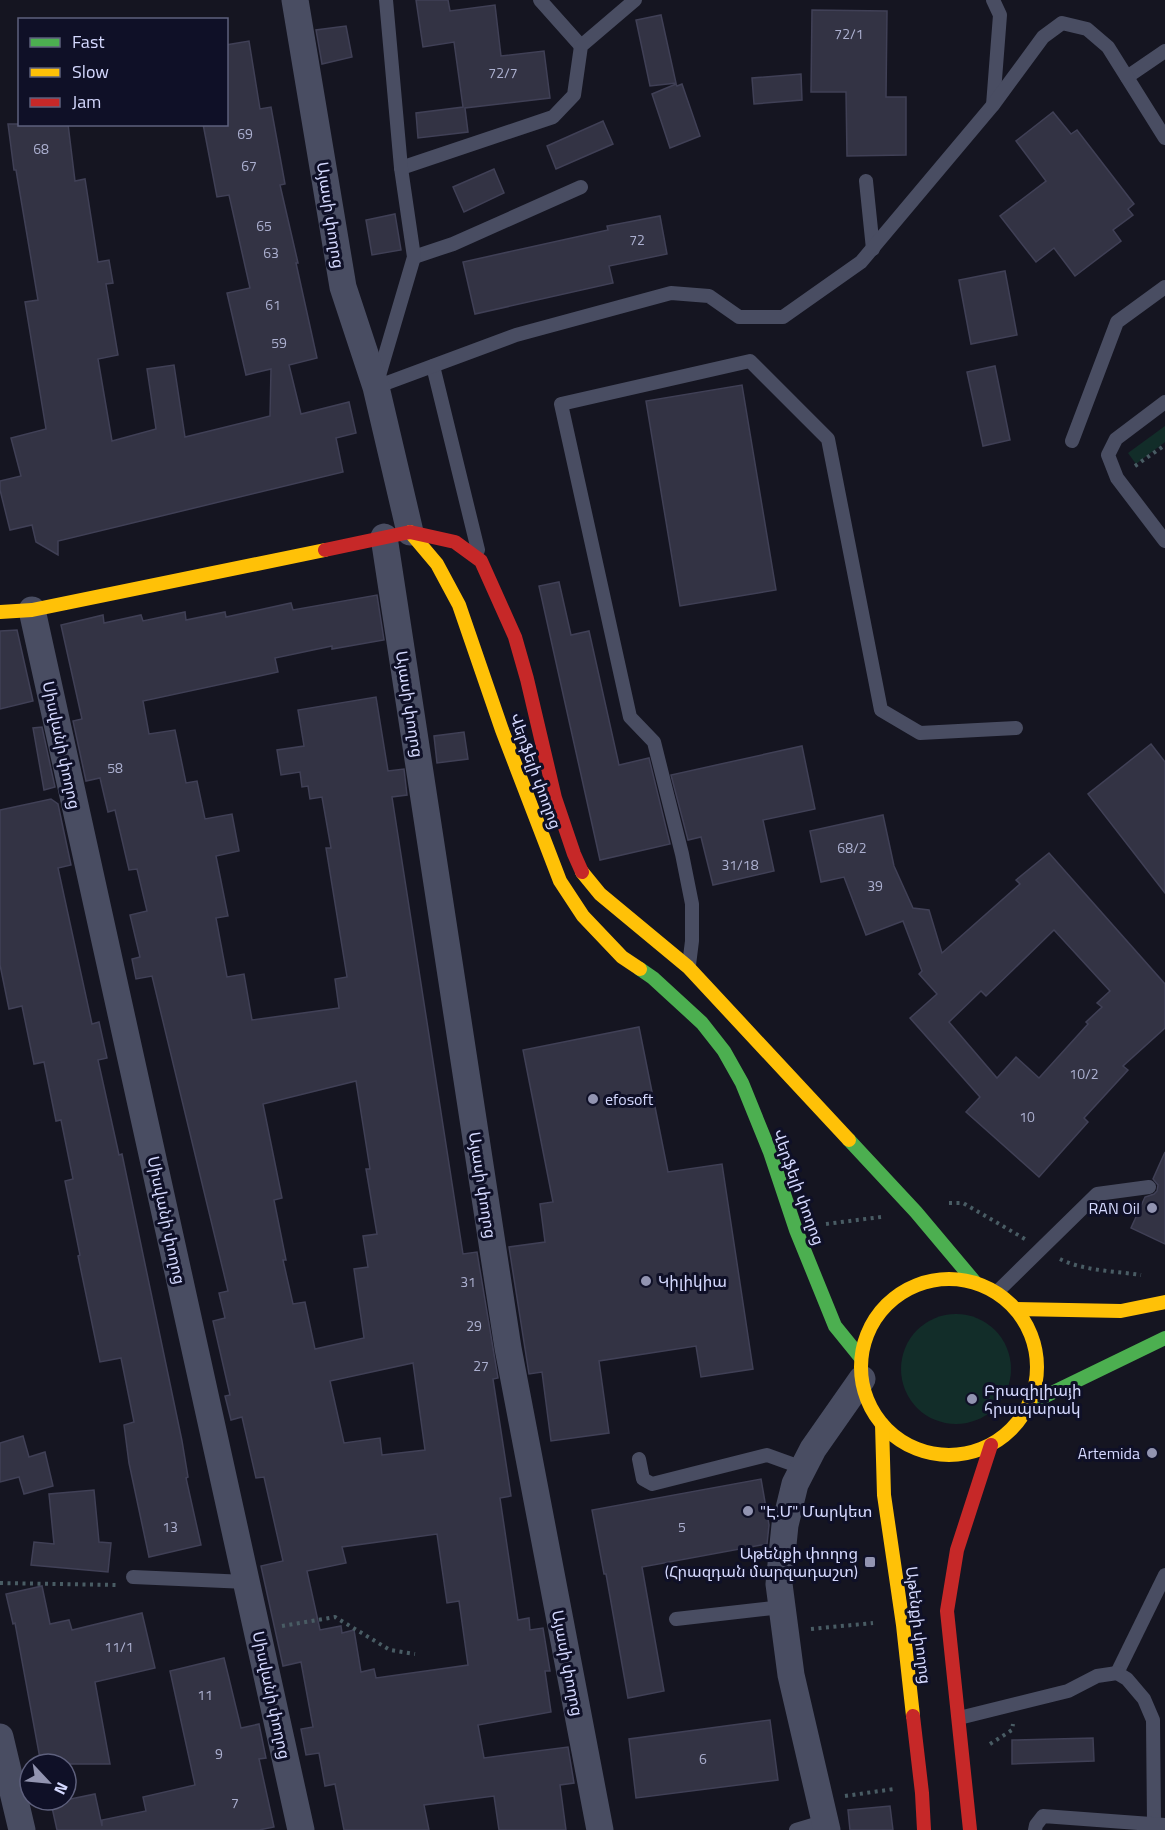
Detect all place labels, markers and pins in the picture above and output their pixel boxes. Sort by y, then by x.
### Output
place label: efosoft [605,1087,654,1111]
marker: efosoft [586,1092,600,1106]
place label: RAN Oil [1089,1196,1140,1220]
marker: RAN Oil [1145,1201,1159,1215]
place label: Կիլիկիա [658,1269,727,1293]
marker: Կիլիկիա [639,1274,653,1288]
place label: Բրազիլիայի հրապարակ [984,1378,1082,1420]
marker: Բրազիլիայի հրապարակ [965,1392,979,1406]
place label: Artemida [1078,1441,1140,1465]
marker: Artemida [1145,1446,1159,1460]
place label: "Է.Մ" Մարկետ [760,1499,873,1523]
marker: "Է.Մ" Մարկետ [741,1504,755,1518]
place label: Աթենքի փողոց (Հրազդան մարզադաշտ) [665,1541,858,1583]
marker: Աթենքի փողոց (Հրազդան մարզադաշտ) [863,1555,877,1569]

